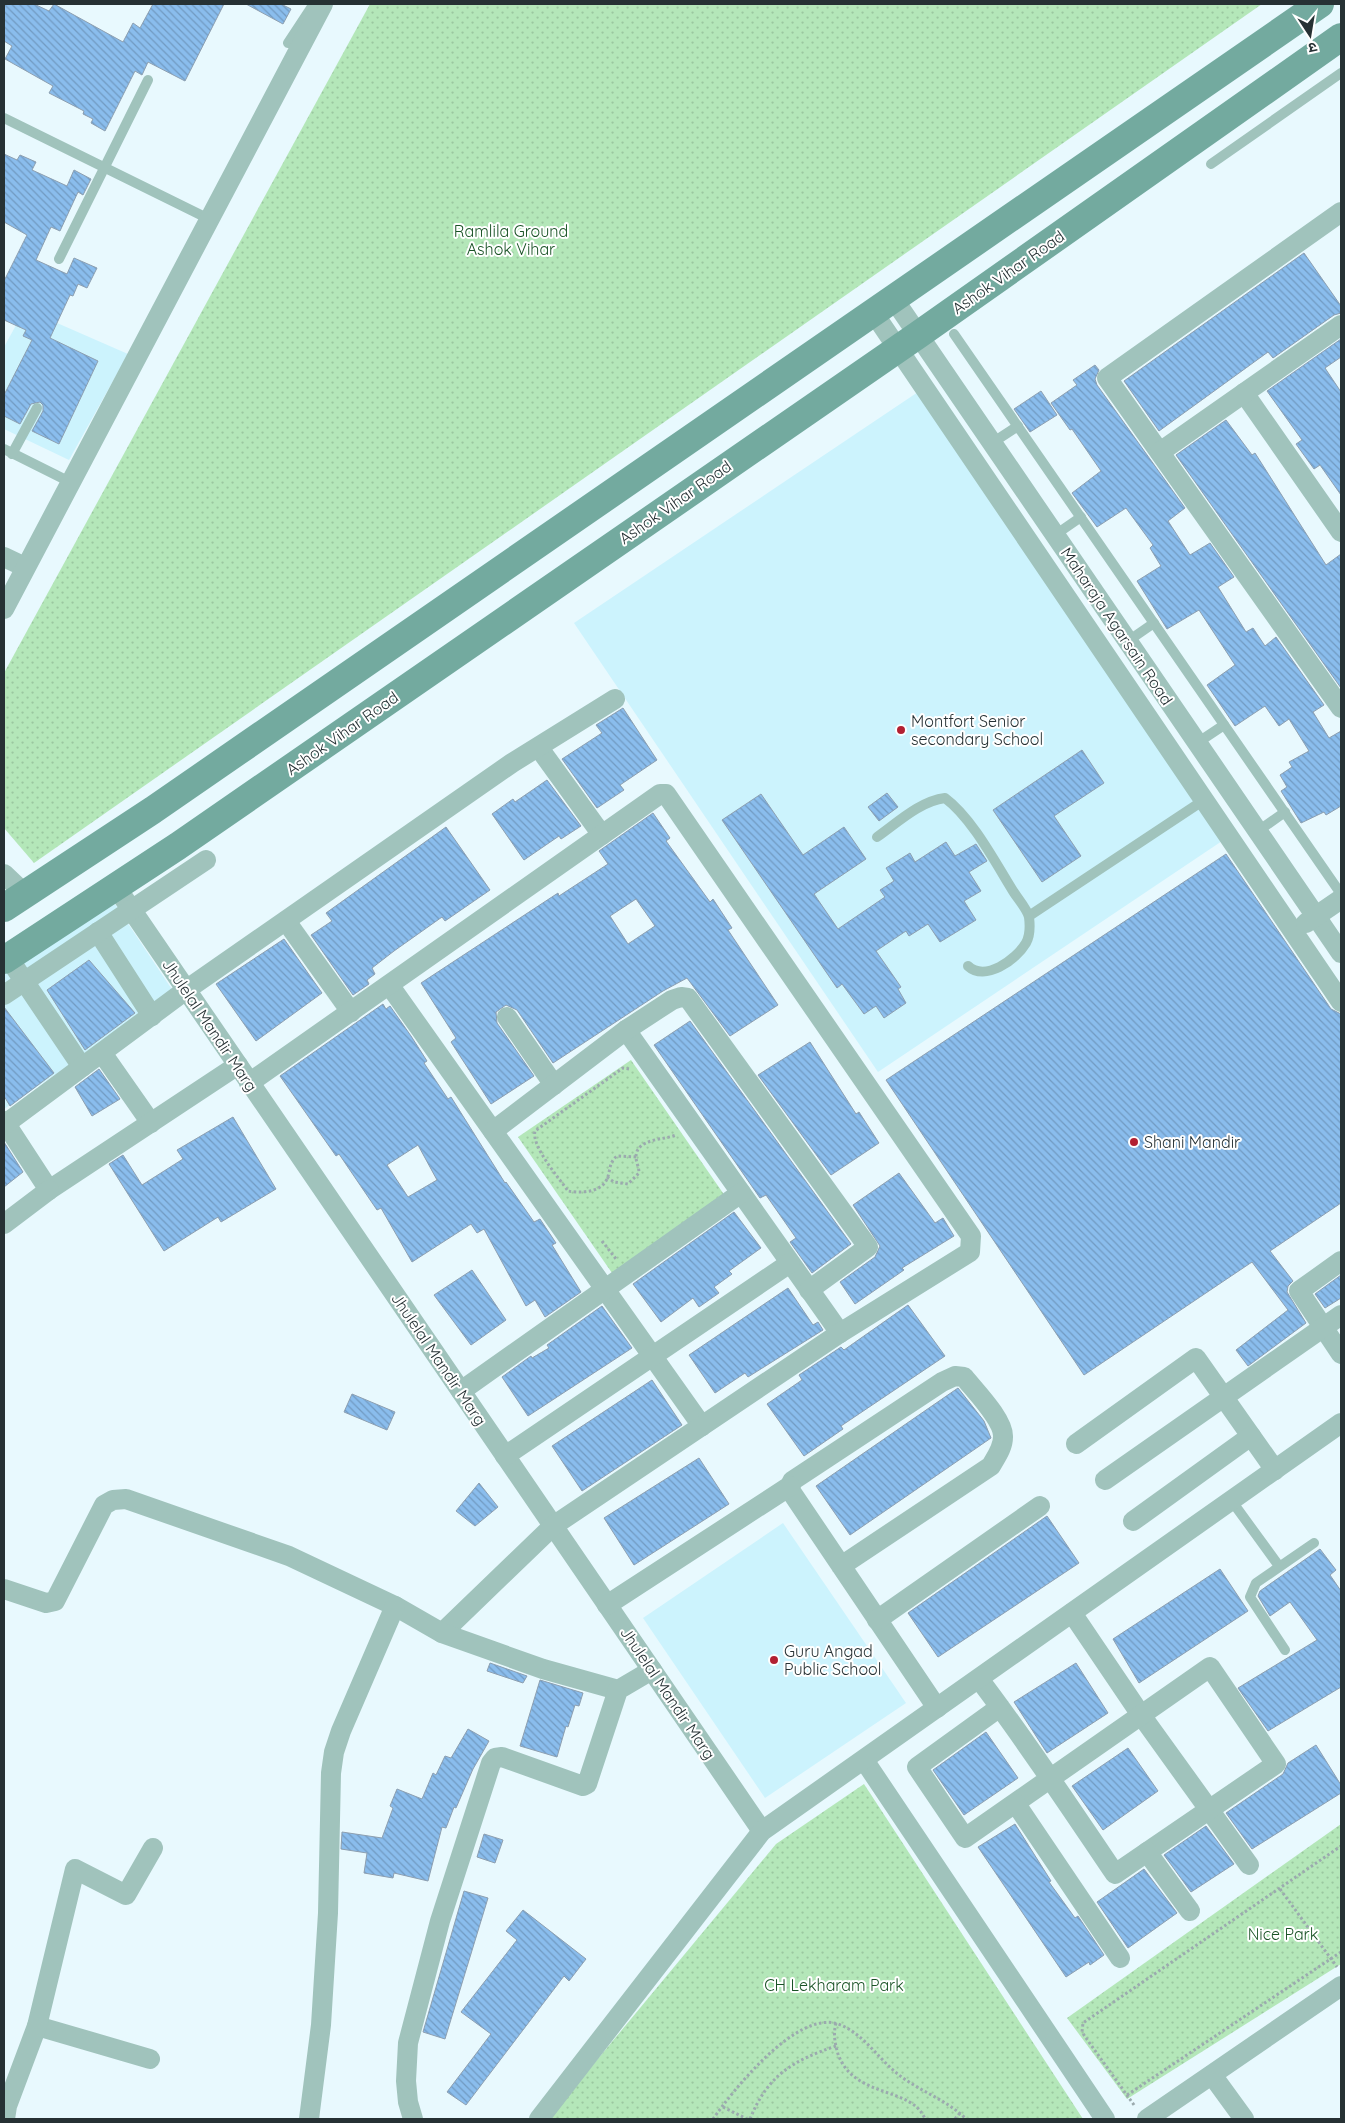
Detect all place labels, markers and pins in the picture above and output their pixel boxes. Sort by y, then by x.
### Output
place label: Montfort Senior secondary School [911,711,1043,749]
marker: Montfort Senior secondary School [895,724,907,736]
place label: Shani Mandir [1144,1132,1240,1152]
marker: Shani Mandir [1128,1136,1140,1148]
place label: Guru Angad Public School [784,1641,881,1679]
marker: Guru Angad Public School [768,1654,780,1666]

